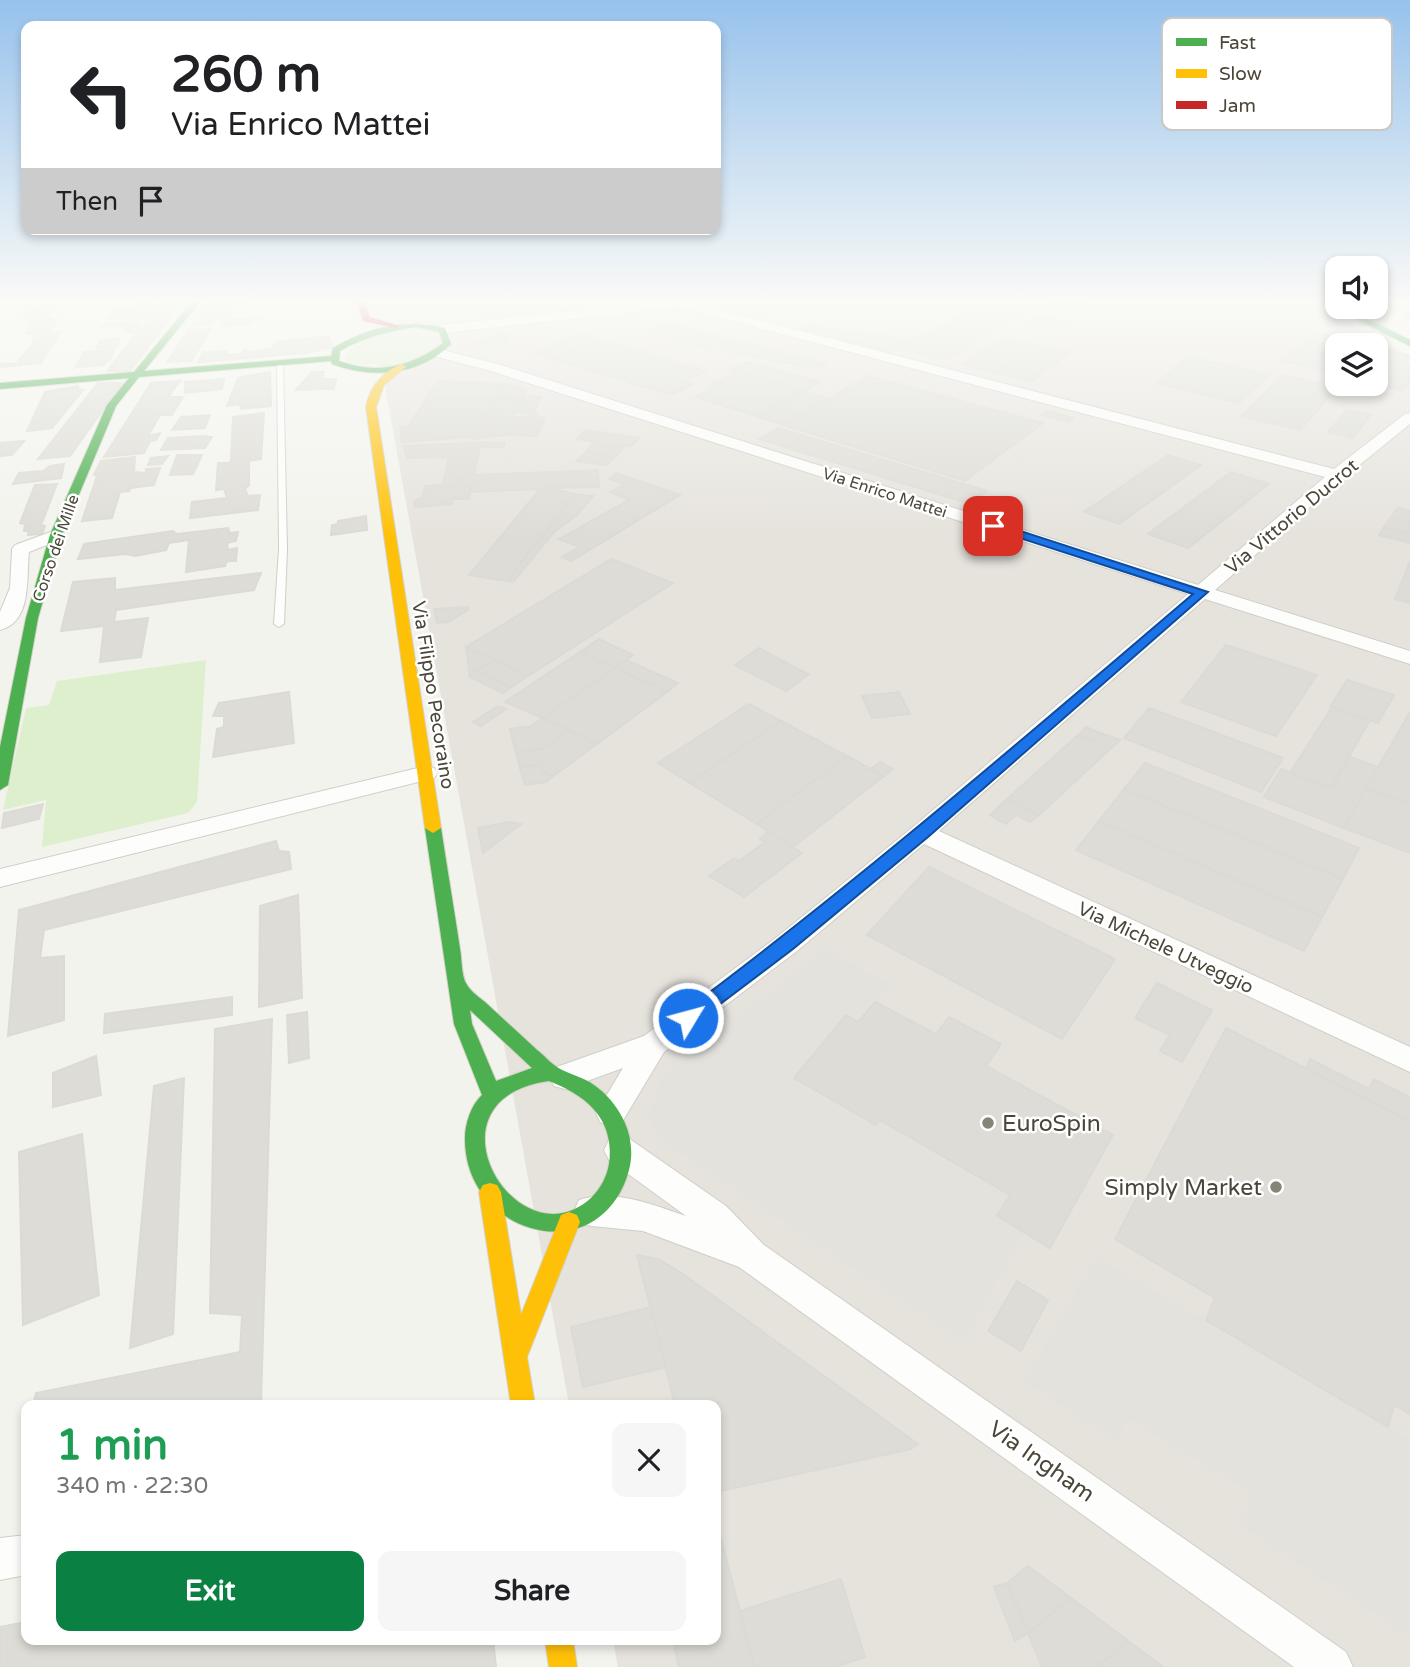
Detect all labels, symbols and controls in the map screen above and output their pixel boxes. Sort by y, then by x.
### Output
legend [1162,18,1392,130]
text: Fast [1219,32,1256,54]
text: 260 m [171,46,321,105]
icon: left [56,49,147,140]
text: Slow [1219,63,1262,85]
text: Jam [1219,95,1256,117]
text: Via Enrico Mattei [171,106,431,144]
icon: arrive [132,182,170,220]
text: Then [56,186,118,217]
map controls [1325,256,1388,396]
button: sound [1325,256,1388,319]
button: layers [1325,333,1388,396]
street label: Via Vittorio Ducrot [1221,455,1363,579]
street label: Via Enrico Mattei [820,463,950,523]
street label: Corso dei Mille [28,492,84,604]
pin [963,496,1023,556]
icon: arrive [974,507,1012,545]
street label: Via Filippo Pecoraino [407,600,459,791]
street label: Via Michele Utveggio [1074,897,1257,998]
position arrow [651,981,725,1055]
place label: EuroSpin [1002,1110,1101,1138]
marker: EuroSpin [980,1115,996,1131]
place label: Simply Market [1105,1174,1262,1202]
marker: Simply Market [1268,1179,1284,1195]
street label: Via Ingham [983,1415,1100,1509]
text: 1 min [56,1420,168,1471]
button: close [612,1423,686,1497]
text: 340 m · 22:30 [56,1472,208,1500]
button: Exit [56,1551,364,1631]
button: Share [378,1551,686,1631]

